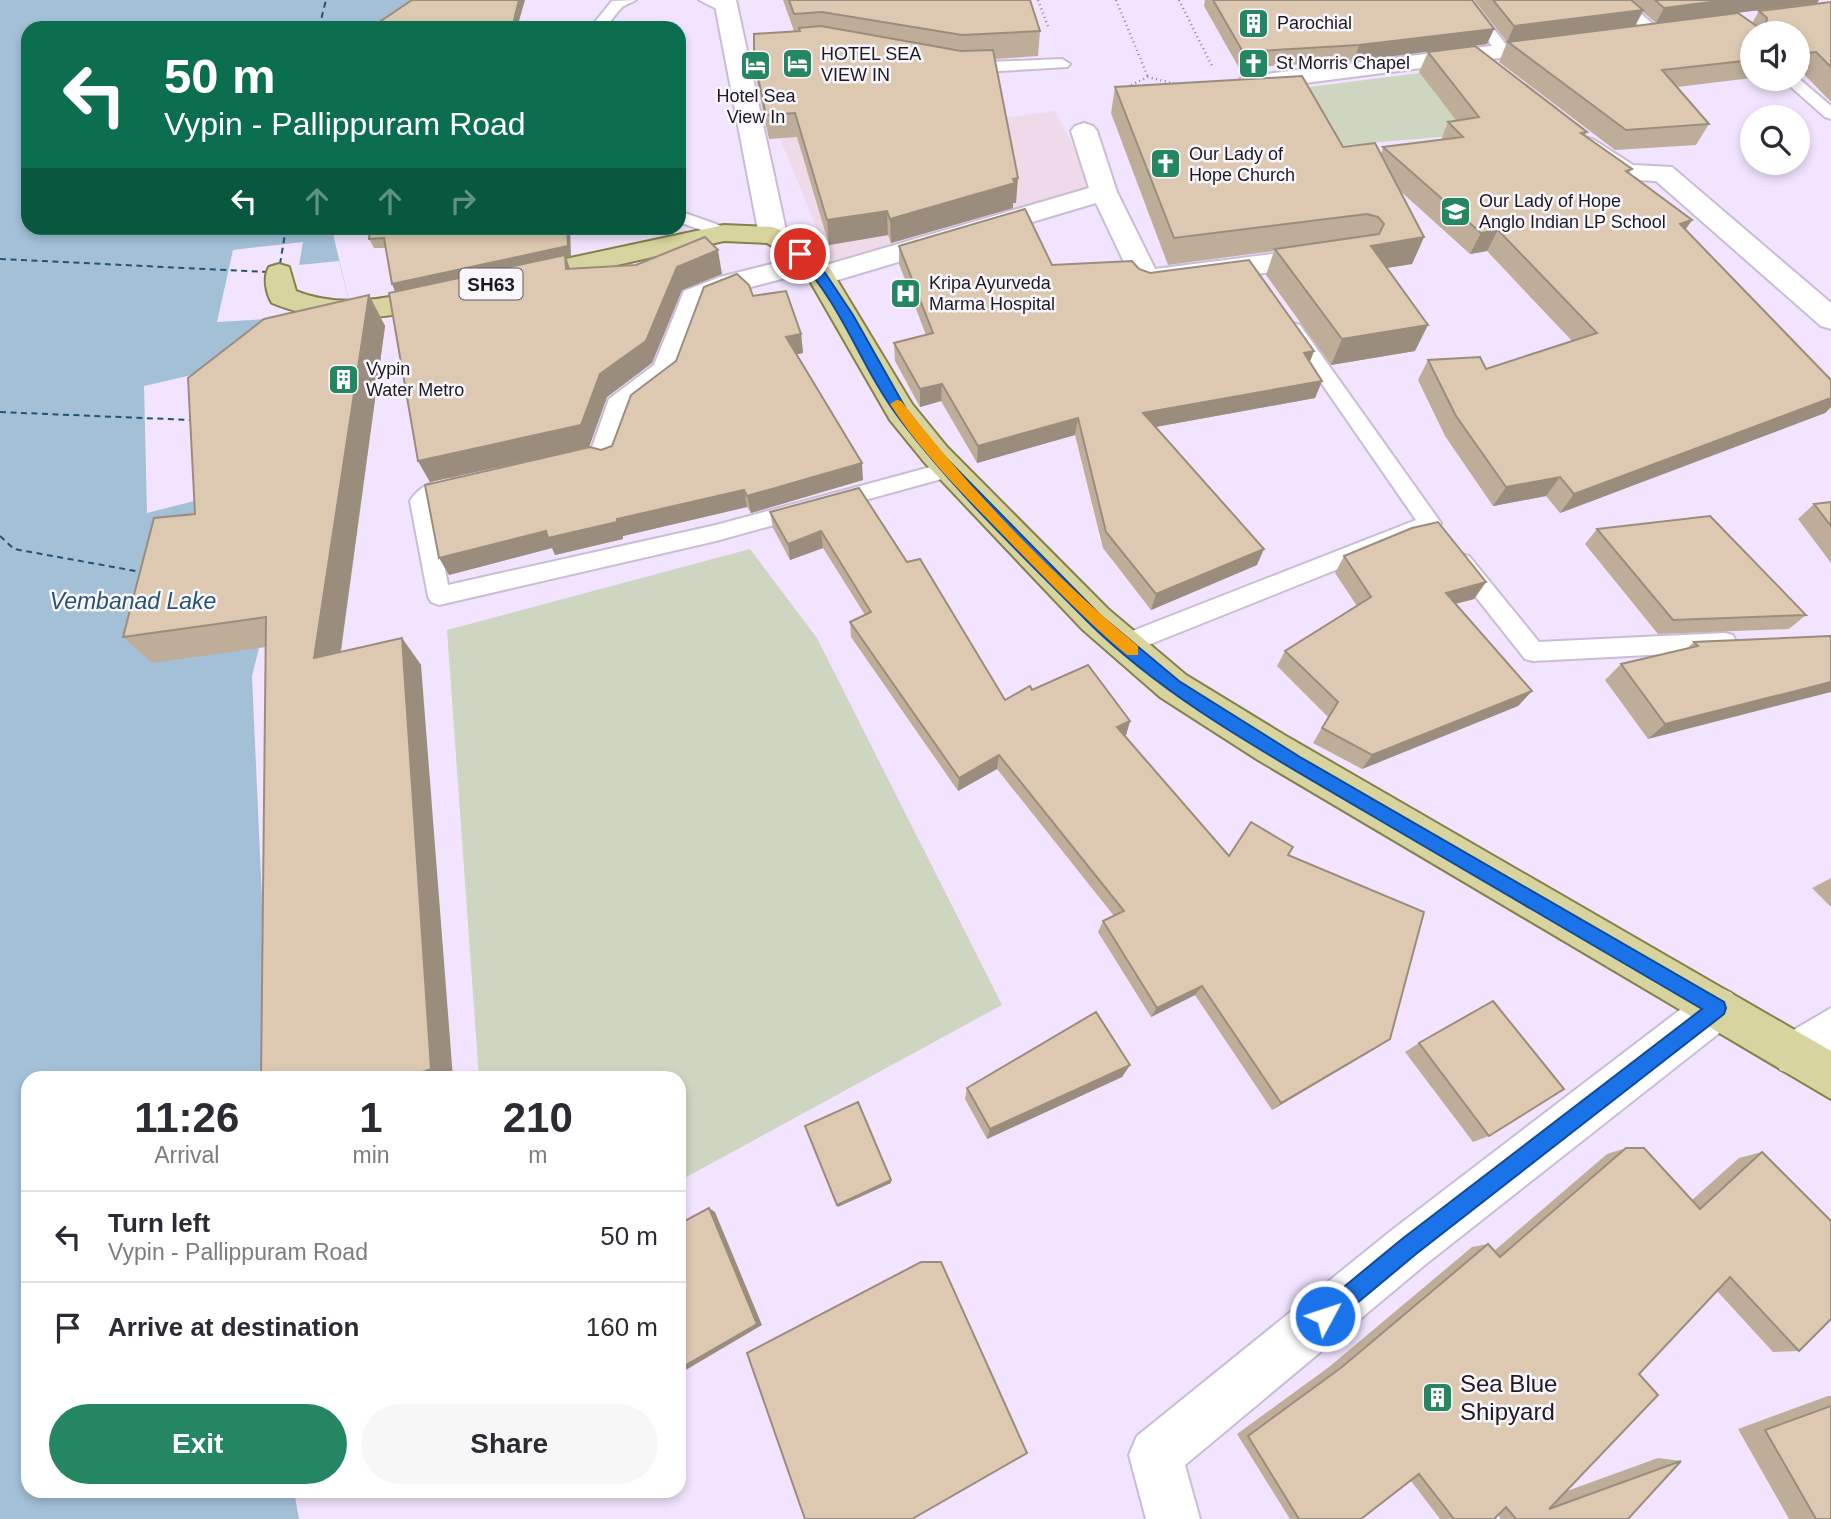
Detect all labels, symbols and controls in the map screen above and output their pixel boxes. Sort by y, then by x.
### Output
building icon: Parochial [1237,6,1271,40]
place label: Parochial [1277,13,1352,33]
map controls [1740,21,1810,175]
button: sound [1740,21,1810,91]
place label: HOTEL SEA VIEW IN [821,44,921,85]
church icon: St Morris Chapel [1236,46,1270,80]
hotel icon: HOTEL SEA VIEW IN [781,47,815,81]
hotel icon: Hotel Sea View In [739,48,773,82]
icon: left [49,49,140,140]
text: 50 m [164,49,276,103]
place label: St Morris Chapel [1276,53,1410,73]
place label: Hotel Sea View In [716,86,797,127]
button: search [1740,105,1810,175]
text: Vypin - Pallippuram Road [164,106,526,142]
place label: Our Lady of Hope Church [1189,144,1295,185]
church icon: Our Lady of Hope Church [1149,147,1183,181]
icon: left [225,182,263,220]
icon: ahead [298,182,336,220]
icon: ahead [371,182,409,220]
icon: right [444,182,482,220]
place label: Our Lady of Hope Anglo Indian LP School [1479,191,1666,232]
school or university icon: Our Lady of Hope Anglo Indian LP School [1439,194,1473,228]
pin [770,224,830,284]
icon: arrive [781,235,819,273]
road number: SH63 [460,268,522,300]
place label: Kripa Ayurveda Marma Hospital [929,273,1055,314]
hospital icon: Kripa Ayurveda Marma Hospital [889,276,923,310]
place label: Vypin Water Metro [366,359,464,400]
building icon: Vypin Water Metro [326,362,360,396]
water label: Vembanad Lake [50,588,216,614]
text: 11:26 [134,1094,239,1141]
text: 1 [359,1094,383,1141]
text: 210 [503,1094,573,1141]
text: Arrival [154,1142,219,1168]
text: min [352,1142,390,1168]
text: m [528,1142,547,1168]
text: Turn left [108,1208,210,1238]
icon: left [49,1218,87,1256]
text: 50 m [600,1221,658,1251]
text: Vypin - Pallippuram Road [108,1239,368,1265]
position arrow [1288,1279,1362,1353]
icon: arrive [49,1309,87,1347]
text: Arrive at destination [108,1312,359,1342]
text: 160 m [586,1312,658,1342]
place label: Sea Blue Shipyard [1460,1370,1557,1425]
building icon: Sea Blue Shipyard [1420,1380,1454,1414]
button: Exit [49,1404,347,1484]
button: Share [361,1404,658,1484]

